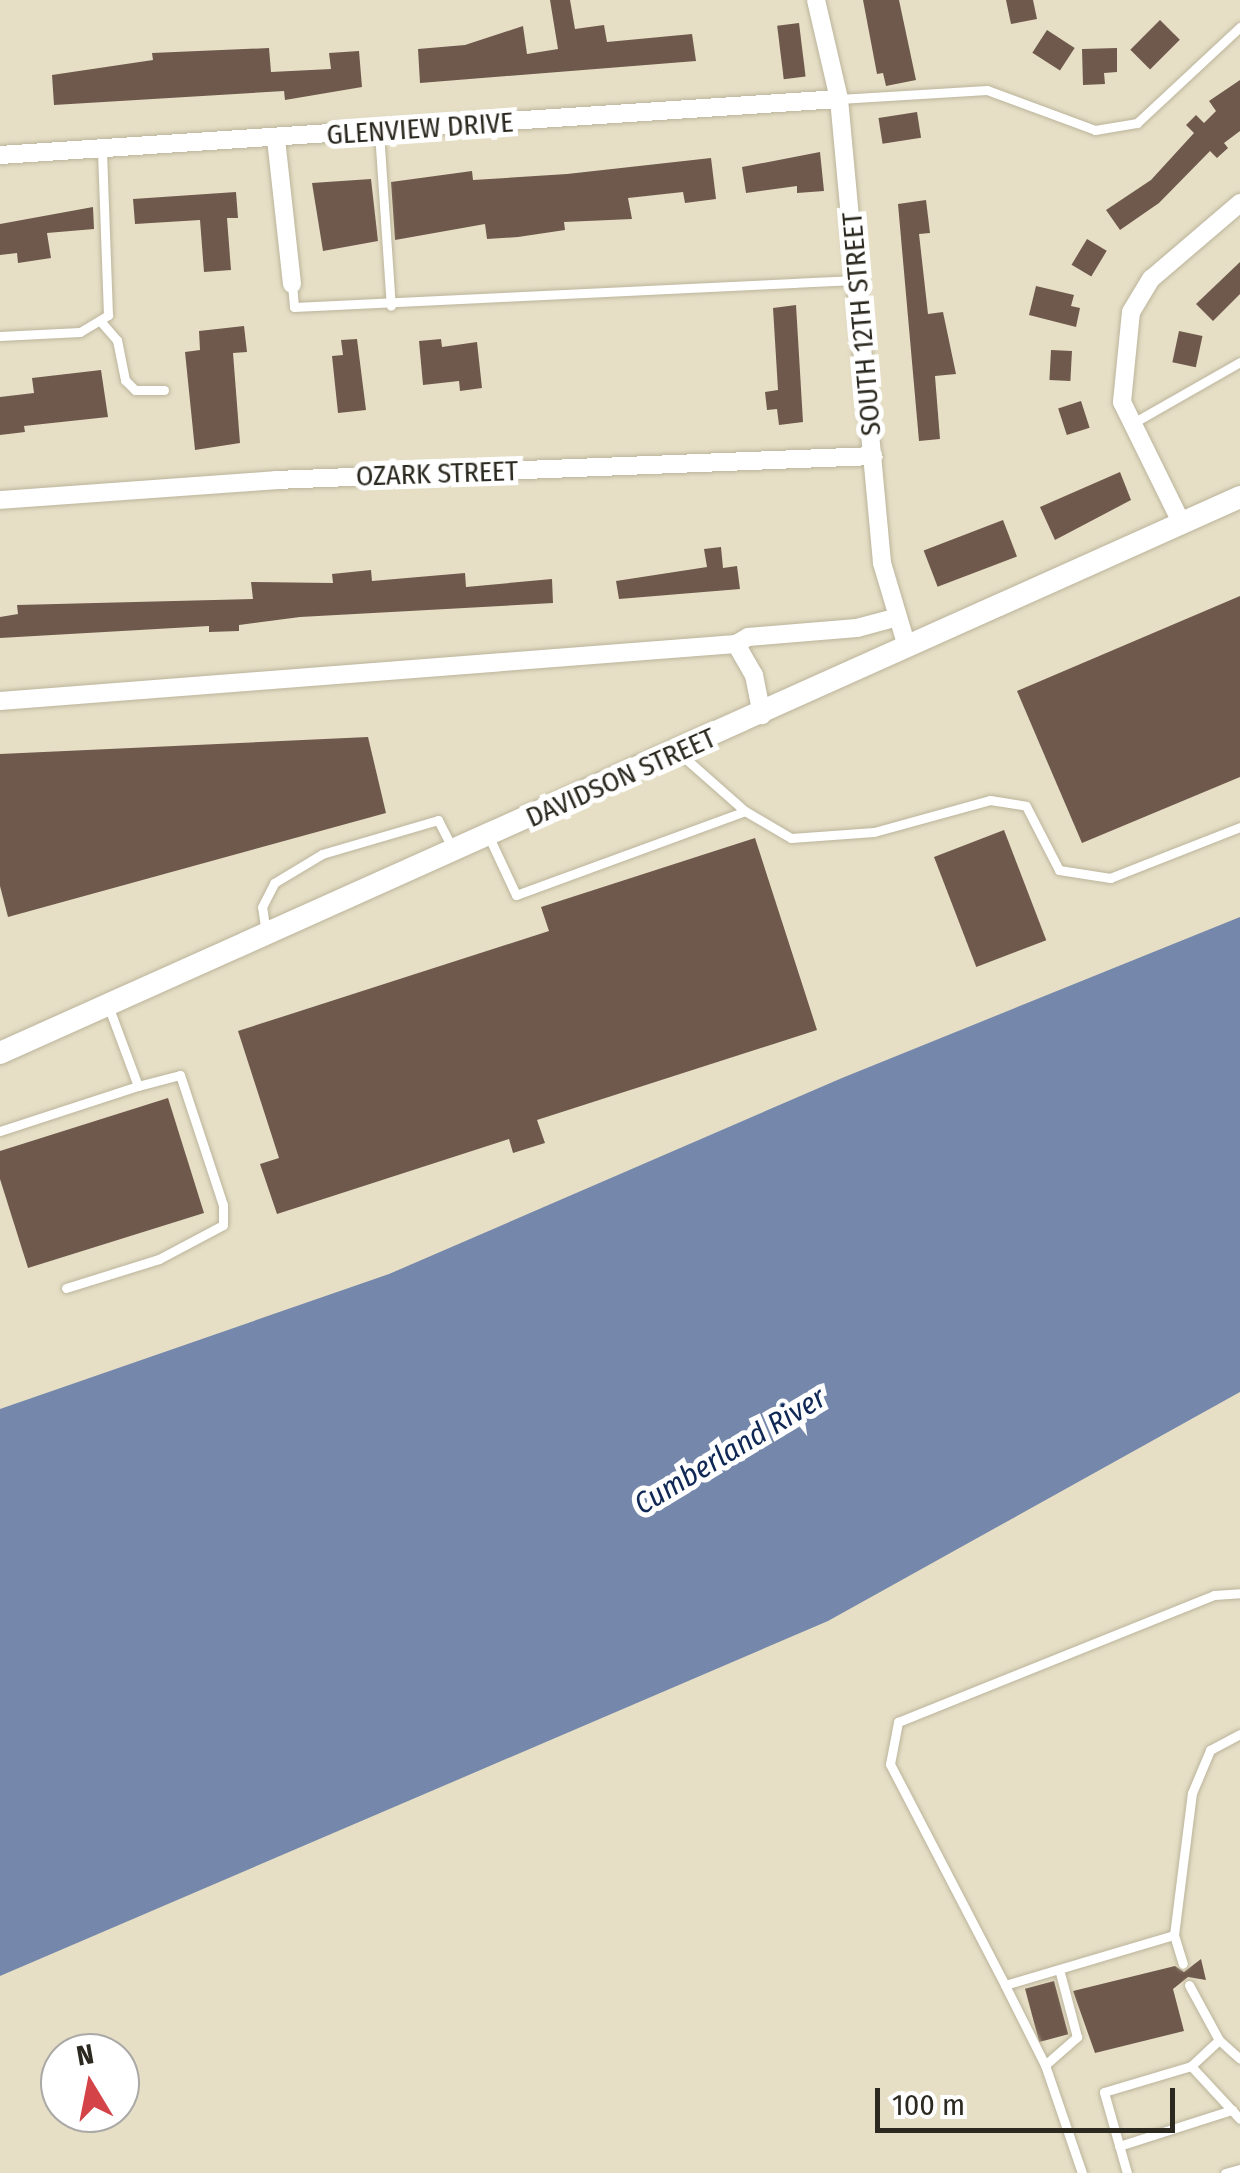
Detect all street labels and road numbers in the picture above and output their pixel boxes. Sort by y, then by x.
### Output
street label: GLENVIEW DRIVE [326,106,514,152]
street label: SOUTH 12TH STREET [835,211,889,437]
street label: OZARK STREET [355,454,519,494]
street label: DAVIDSON STREET [521,721,721,835]

